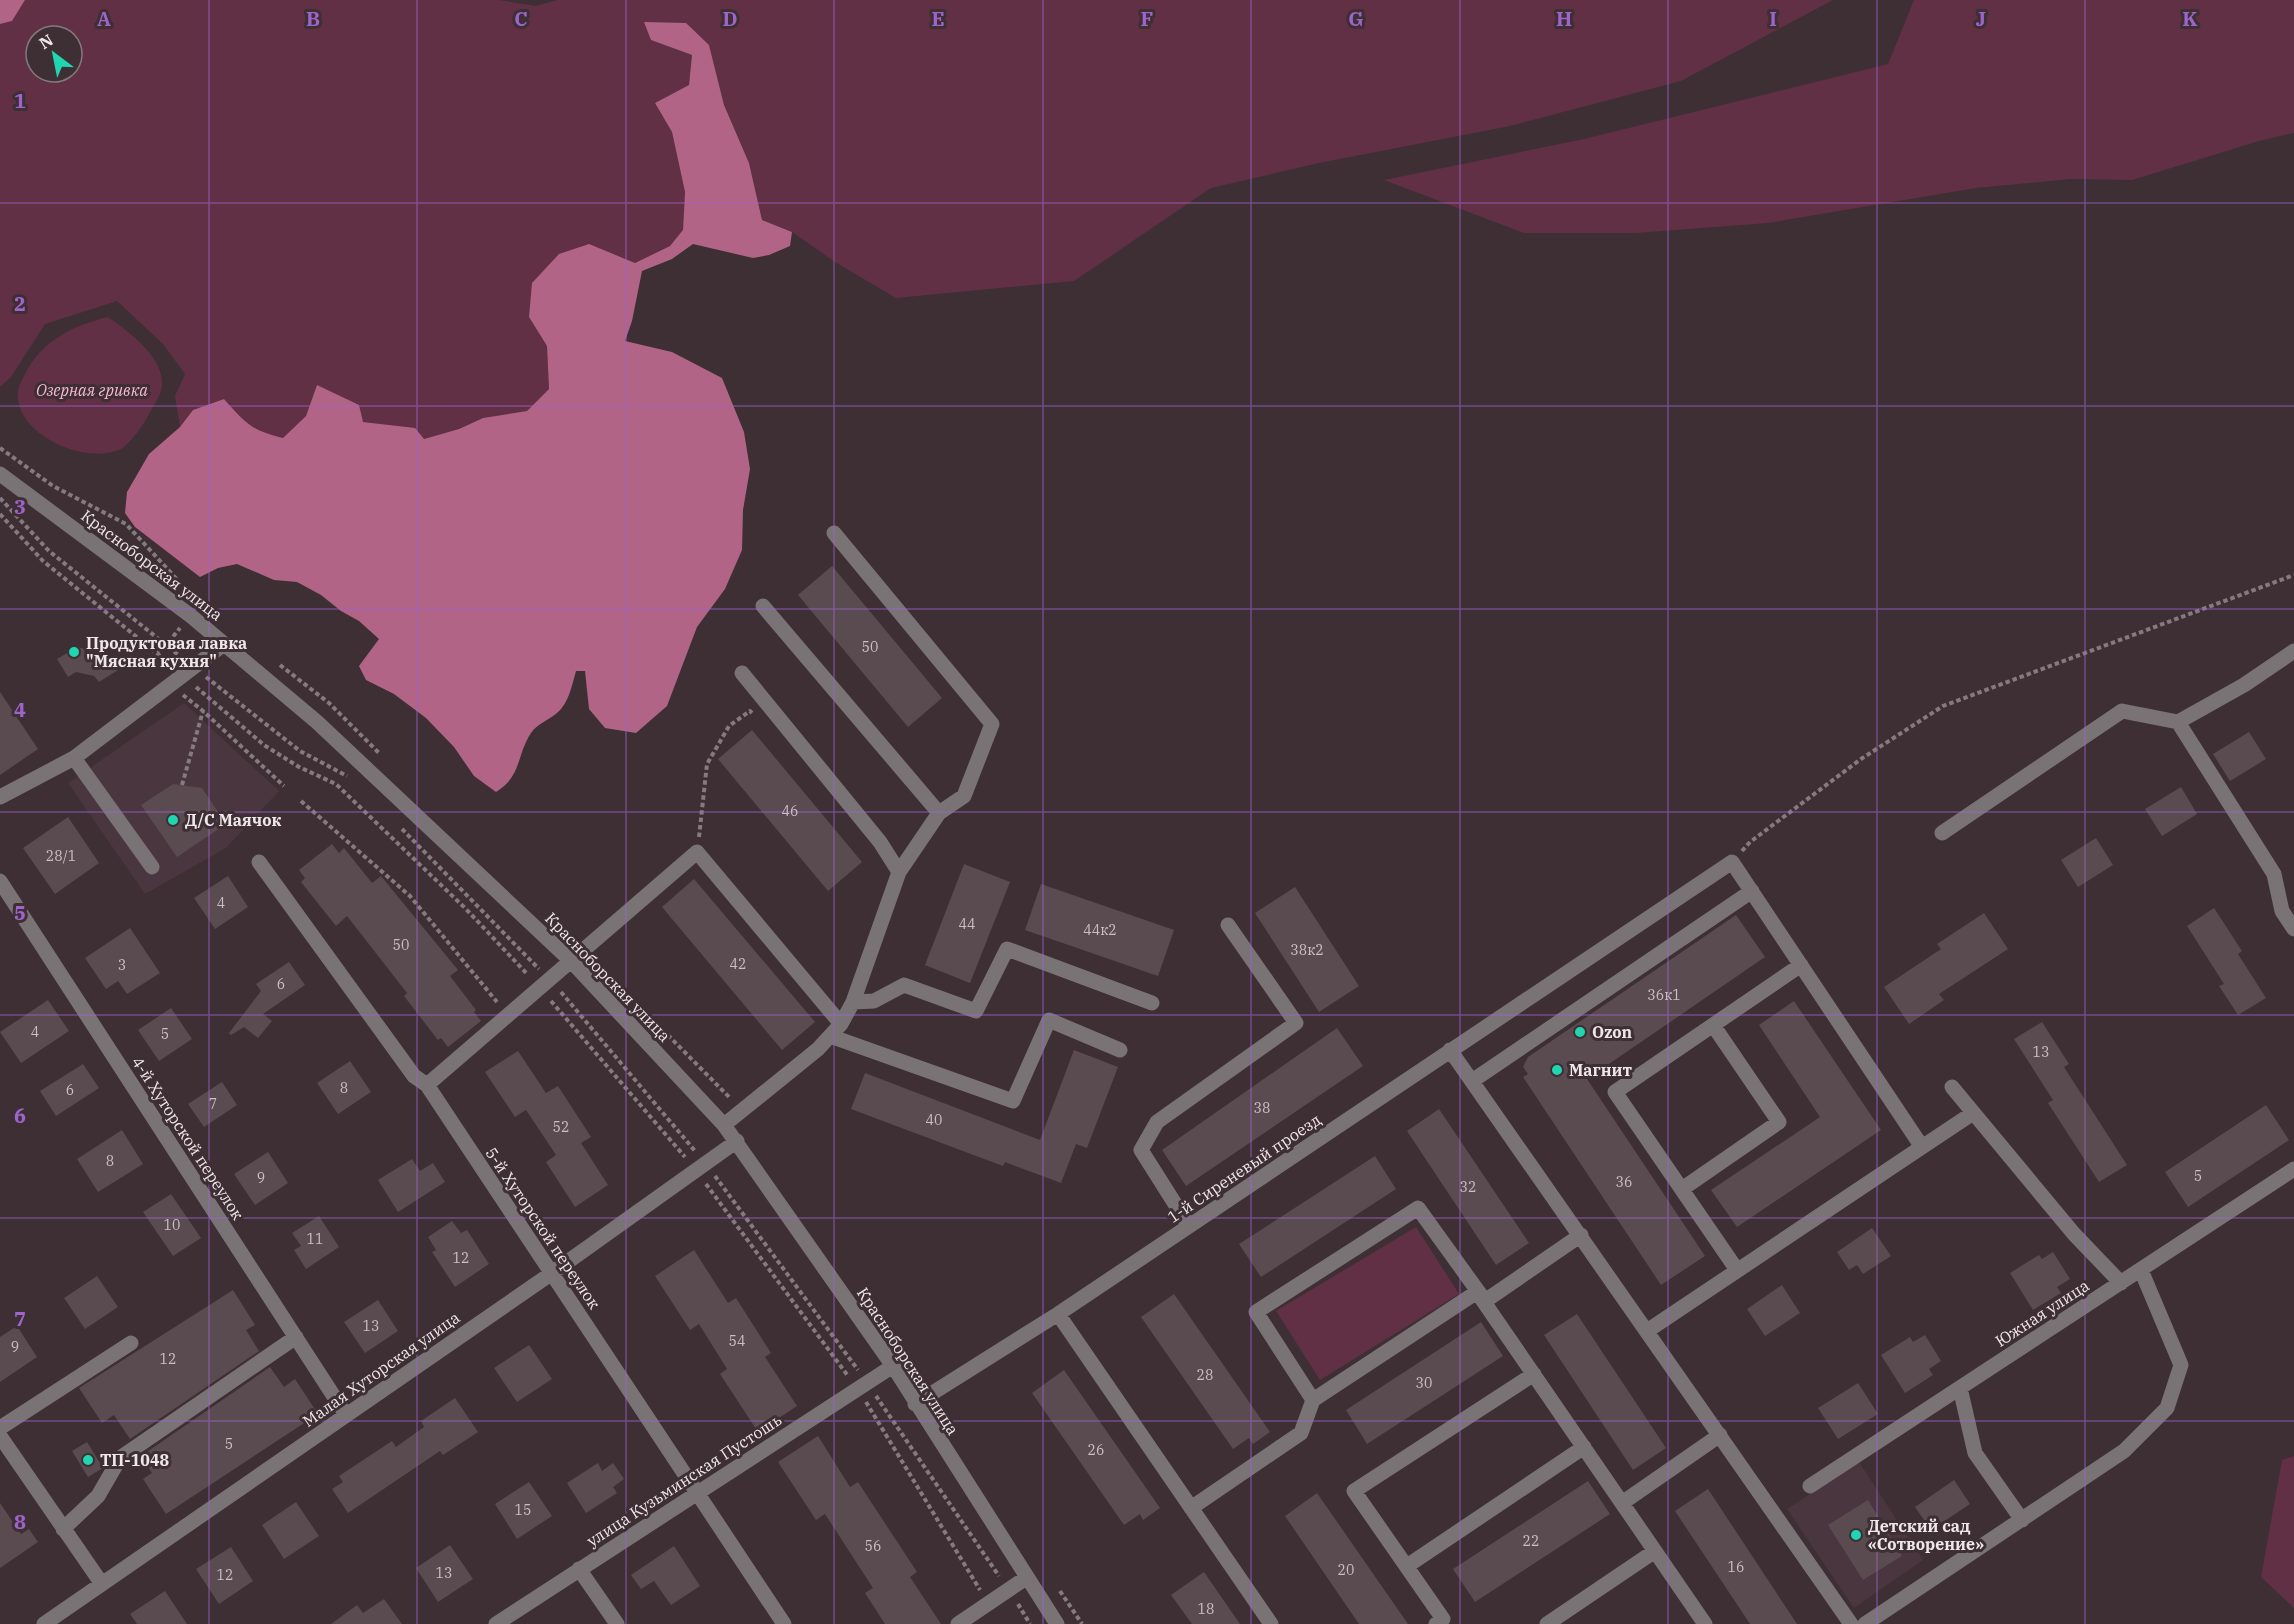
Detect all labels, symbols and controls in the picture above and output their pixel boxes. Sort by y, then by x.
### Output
text: A [97,5,111,32]
text: B [306,5,320,32]
text: C [514,5,528,32]
text: D [722,5,738,32]
text: E [931,5,945,32]
text: F [1141,5,1153,32]
text: G [1348,5,1364,32]
text: H [1556,5,1572,32]
text: I [1769,5,1777,32]
text: J [1976,5,1986,32]
text: K [2182,5,2198,32]
north arrow [24,24,84,84]
text: N [35,29,57,53]
text: 1 [14,87,26,114]
text: 2 [14,290,26,317]
park label: Озерная гривка [36,380,148,400]
text: 3 [14,493,26,520]
street label: Красноборская улица [77,505,227,625]
place label: Продуктовая лавка "Мясная кухня" [86,633,247,671]
house number: 50 [862,638,878,656]
marker: Продуктовая лавка "Мясная кухня" [67,645,81,659]
text: 4 [14,696,26,723]
house number: 46 [782,802,798,820]
place label: Д/С Маячок [185,810,281,830]
marker: Д/С Маячок [166,813,180,827]
house number: 28/1 [46,847,76,865]
house number: 4 [217,894,225,912]
text: 5 [14,899,26,926]
street label: Красноборская улица [541,908,675,1046]
house number: 44 [959,915,975,933]
house number: 44к2 [1083,921,1117,939]
house number: 50 [393,936,409,954]
house number: 38к2 [1290,941,1324,959]
house number: 42 [730,955,746,973]
house number: 3 [118,956,126,974]
house number: 6 [277,975,285,993]
house number: 36к1 [1647,986,1681,1004]
place label: Ozon [1592,1022,1632,1042]
house number: 4 [31,1023,39,1041]
house number: 5 [161,1025,169,1043]
marker: Ozon [1573,1025,1587,1039]
house number: 13 [2033,1043,2049,1061]
street label: 4-й Хуторской переулок [128,1053,249,1224]
place label: Магнит [1569,1060,1632,1080]
marker: Магнит [1550,1063,1564,1077]
house number: 8 [340,1079,348,1097]
house number: 6 [66,1081,74,1099]
house number: 7 [209,1095,217,1113]
house number: 38 [1254,1099,1270,1117]
text: 6 [14,1102,26,1129]
street label: 1-й Сиреневый проезд [1163,1109,1325,1227]
house number: 40 [926,1111,942,1129]
house number: 52 [553,1118,569,1136]
street label: 5-й Хуторской переулок [481,1143,605,1313]
house number: 8 [106,1152,114,1170]
house number: 5 [2194,1167,2202,1185]
house number: 9 [257,1169,265,1187]
house number: 36 [1616,1173,1632,1191]
house number: 32 [1460,1178,1476,1196]
house number: 10 [164,1216,180,1234]
house number: 11 [307,1230,323,1248]
house number: 12 [453,1249,469,1267]
street label: Южная улица [1991,1275,2093,1351]
street label: Красноборская улица [853,1283,963,1439]
text: 7 [14,1305,26,1332]
street label: Малая Хуторская улица [299,1307,464,1431]
house number: 13 [363,1317,379,1335]
house number: 54 [729,1332,745,1350]
house number: 9 [11,1338,19,1356]
house number: 12 [160,1350,176,1368]
house number: 28 [1197,1366,1213,1384]
house number: 30 [1416,1374,1432,1392]
street label: улица Кузьминская Пустошь [583,1409,785,1551]
house number: 5 [225,1435,233,1453]
house number: 26 [1088,1441,1104,1459]
place label: ТП-1048 [100,1450,170,1470]
marker: ТП-1048 [81,1453,95,1467]
house number: 15 [515,1501,531,1519]
text: 8 [14,1508,26,1535]
place label: Детский сад «Сотворение» [1868,1516,1984,1554]
marker: Детский сад «Сотворение» [1849,1528,1863,1542]
house number: 22 [1523,1532,1539,1550]
house number: 56 [865,1537,881,1555]
house number: 16 [1728,1558,1744,1576]
house number: 20 [1338,1561,1354,1579]
house number: 13 [436,1564,452,1582]
house number: 12 [217,1566,233,1584]
house number: 18 [1198,1600,1214,1618]

